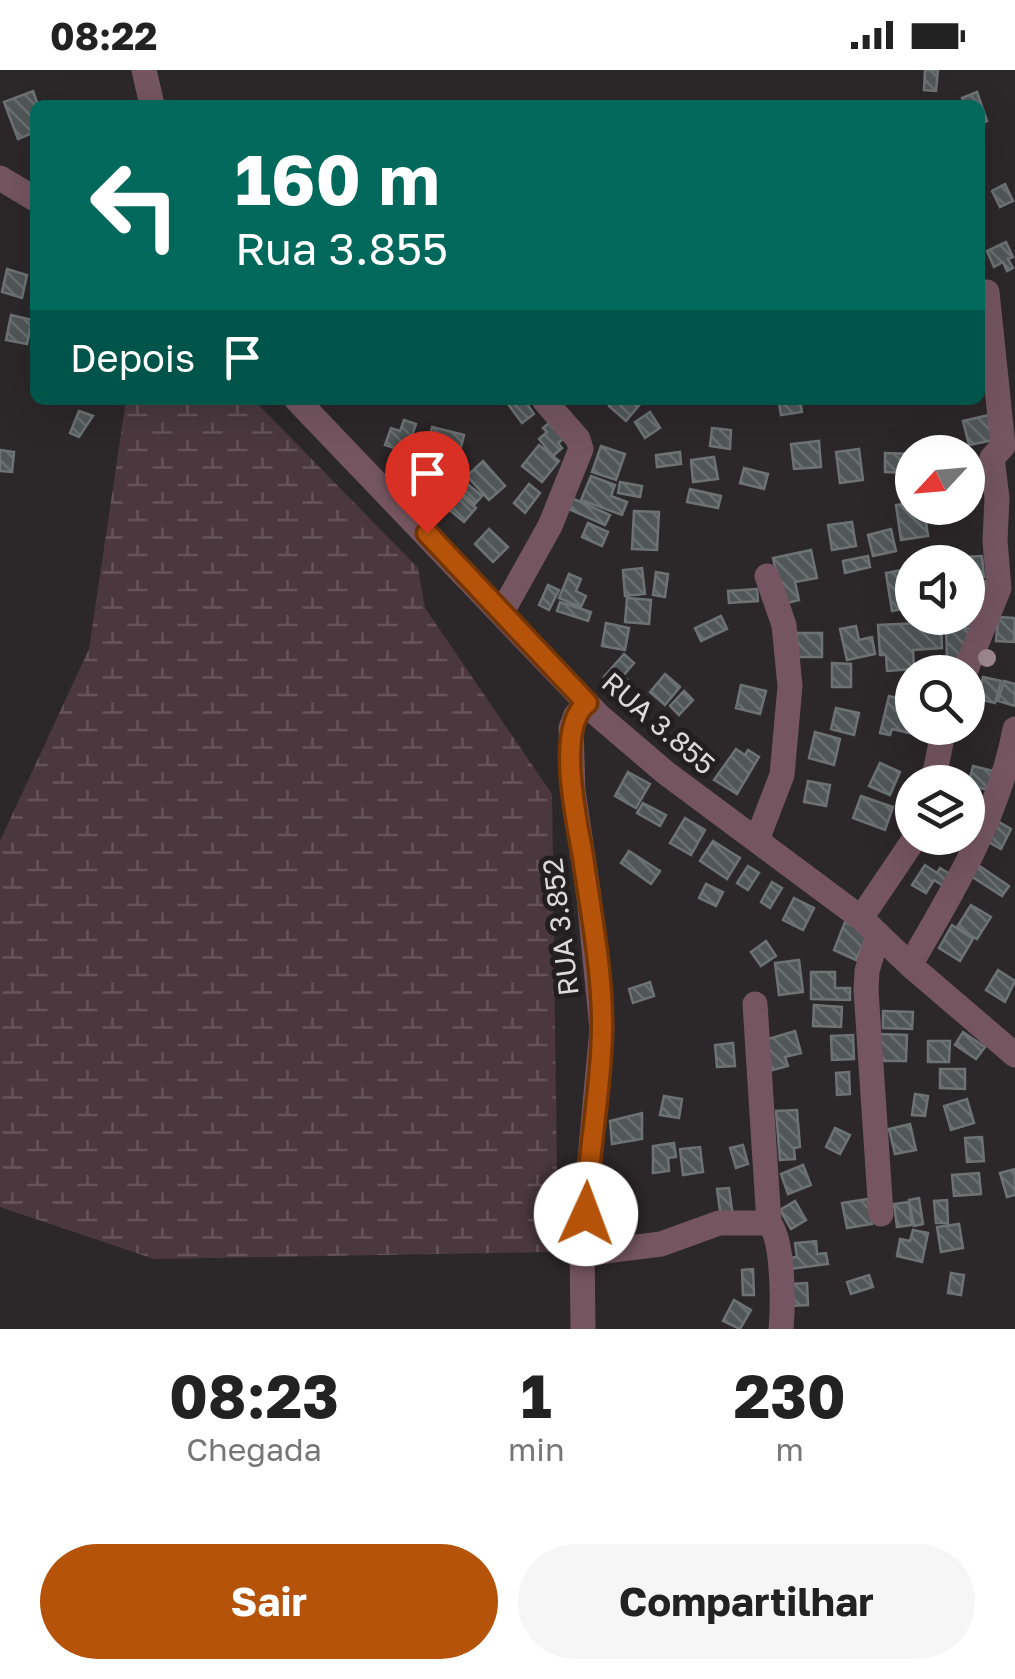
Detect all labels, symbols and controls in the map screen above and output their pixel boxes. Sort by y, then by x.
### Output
text: 08:22 [50,13,158,58]
text: 160 m [235,136,440,220]
icon: left [70,140,200,270]
text: Rua 3.855 [235,221,448,275]
icon: arrive [215,330,270,385]
text: Depois [70,335,195,380]
pin [385,431,470,534]
north arrow [895,435,985,525]
map controls [895,435,985,855]
icon: arrive [400,446,455,501]
button: sound [895,545,985,635]
button: search [895,655,985,745]
street label: RUA 3.855 [596,665,722,781]
button: layers [895,765,985,855]
street label: RUA 3.852 [535,856,585,998]
position arrow [534,1162,638,1266]
text: 08:23 [169,1359,339,1431]
text: 1 [521,1359,552,1431]
text: 230 [734,1359,846,1431]
text: Chegada [186,1430,322,1468]
text: min [508,1430,565,1468]
text: m [776,1430,804,1468]
button: Sair [40,1544,498,1659]
button: Compartilhar [518,1544,975,1659]

